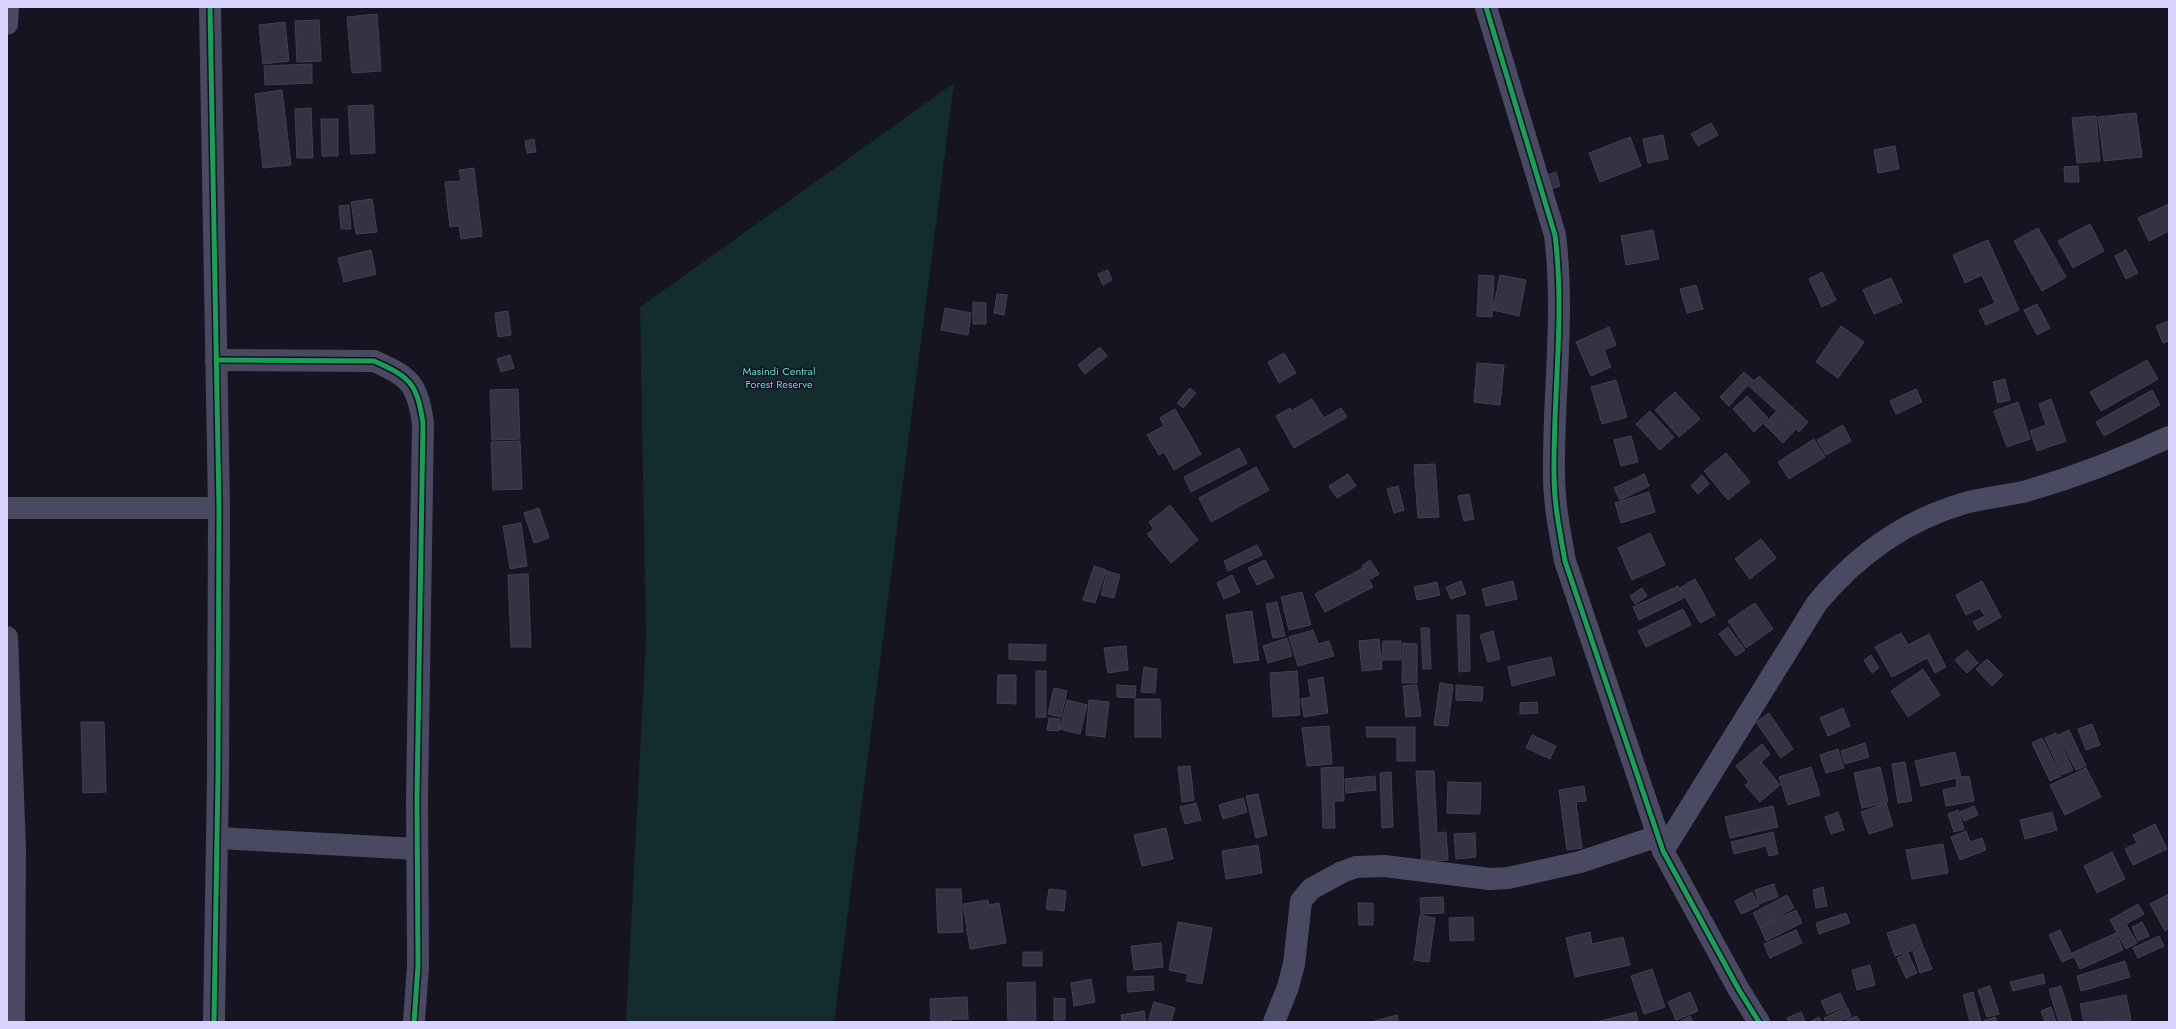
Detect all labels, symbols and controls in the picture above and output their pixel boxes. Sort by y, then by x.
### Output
park label: Masindi Central Forest Reserve [743,363,815,392]

